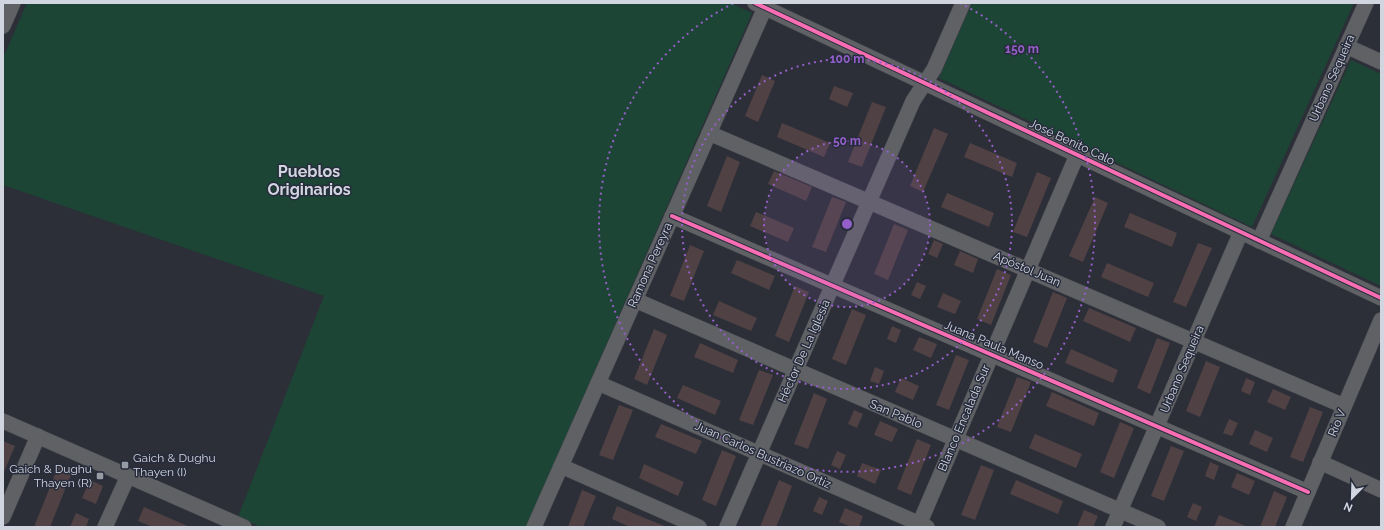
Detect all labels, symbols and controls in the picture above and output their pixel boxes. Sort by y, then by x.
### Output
street label: Urbano Sequeira [1307,32,1357,124]
text: 150 m [1005,42,1039,56]
text: 100 m [830,52,864,66]
street label: José Benito Calo [1027,116,1117,168]
text: 50 m [833,134,861,148]
district label: Pueblos Originarios [267,162,351,199]
centre of rings [840,217,854,231]
street label: Ramona Pereyra [625,220,675,310]
street label: Apóstol Juan [991,249,1063,289]
street label: Héctor De La Iglesia [775,297,833,405]
street label: Juana Paula Manso [942,318,1046,372]
street label: Urbano Sequeira [1157,323,1207,415]
street label: Blanco Encalada Sur [935,362,993,473]
street label: San Pablo [868,397,924,431]
street label: Río V [1325,407,1349,439]
street label: Juan Carlos Bustriazo Ortiz [693,419,833,491]
place label: Gaich & Dughu Thayen (I) [133,451,216,479]
marker: Gaich & Dughu Thayen (I) [120,460,130,470]
place label: Gaich & Dughu Thayen (R) [9,462,92,490]
marker: Gaich & Dughu Thayen (R) [95,471,105,481]
north arrow [1332,478,1372,518]
text: N [1342,499,1355,514]

